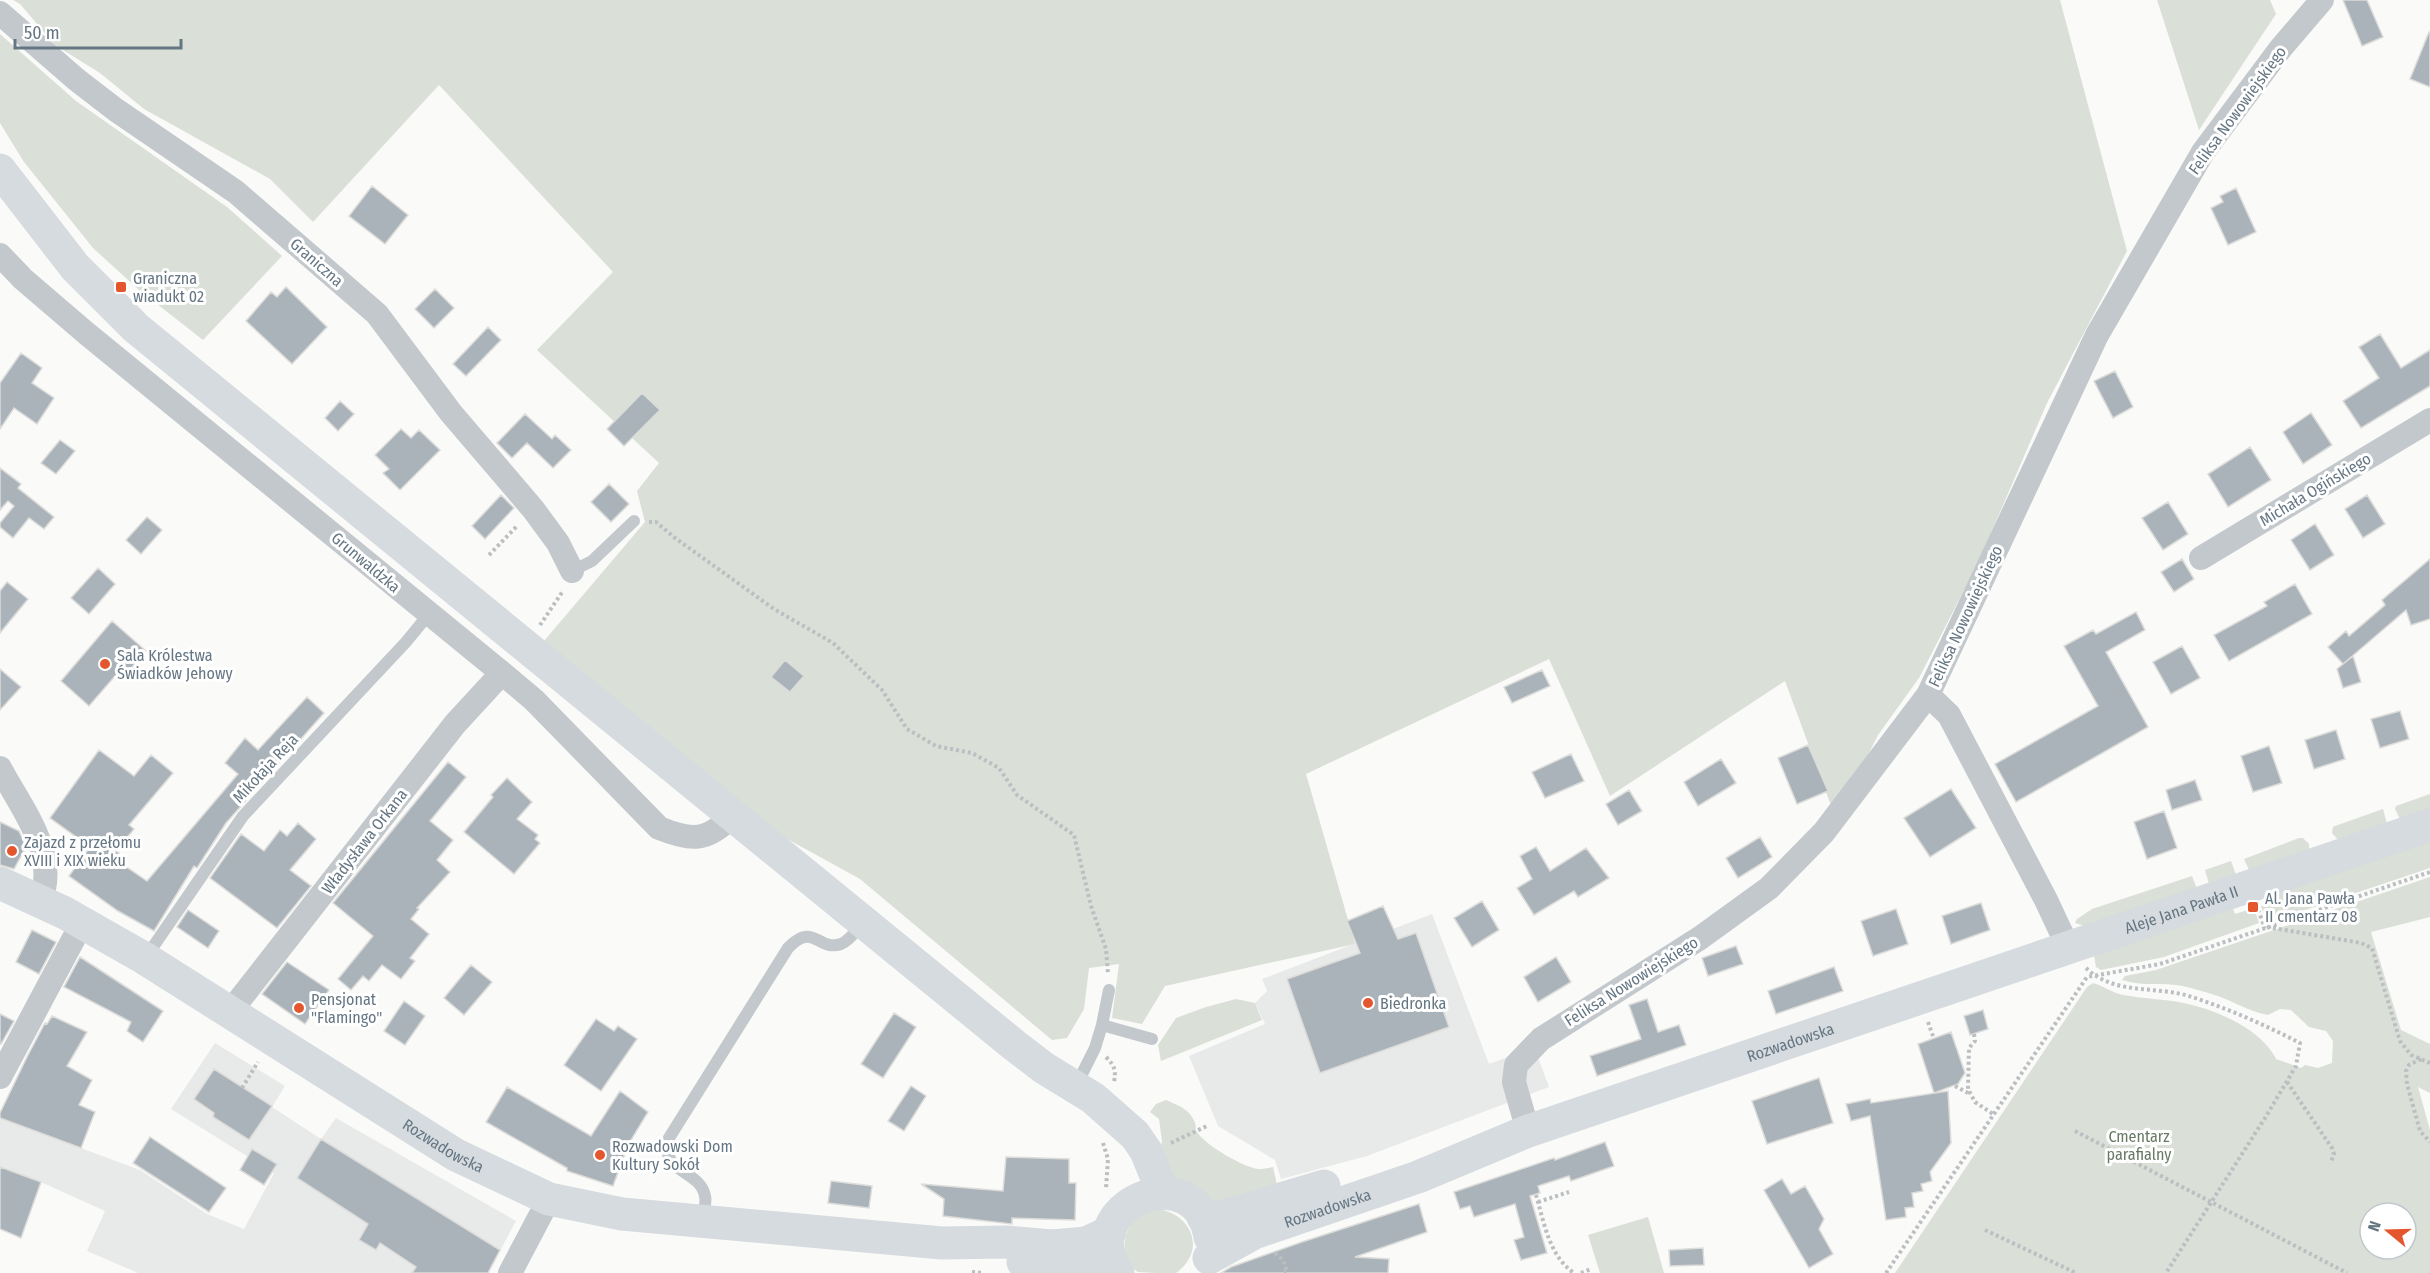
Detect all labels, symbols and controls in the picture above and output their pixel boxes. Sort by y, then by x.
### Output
scale bar [15,12,182,50]
text: 50 m [24,22,60,44]
street label: Feliksa Nowowiejskiego [2185,43,2290,178]
street label: Graniczna [286,234,347,291]
place label: Graniczna wiadukt 02 [133,269,204,306]
marker: Graniczna wiadukt 02 [114,280,128,294]
street label: Michała Ogińskiego [2256,449,2374,530]
street label: Grunwaldzka [328,528,404,597]
street label: Feliksa Nowowiejskiego [1924,543,2007,690]
place label: Sala Królestwa Świadków Jehowy [117,646,233,683]
marker: Sala Królestwa Świadków Jehowy [98,657,112,671]
street label: Mikołaja Reja [229,730,302,807]
street label: Władysława Orkana [318,785,411,897]
place label: Zajazd z przełomu XVIII i XIX wieku [24,833,141,870]
marker: Zajazd z przełomu XVIII i XIX wieku [5,844,19,858]
street label: Aleje Jana Pawła II [2122,882,2241,938]
place label: Al. Jana Pawła II cmentarz 08 [2265,889,2357,926]
marker: Al. Jana Pawła II cmentarz 08 [2246,900,2260,914]
street label: Feliksa Nowowiejskiego [1561,933,1701,1030]
place label: Pensjonat "Flamingo" [311,990,382,1027]
place label: Biedronka [1380,994,1446,1013]
marker: Biedronka [1361,996,1375,1010]
marker: Pensjonat "Flamingo" [292,1001,306,1015]
street label: Rozwadowska [1745,1019,1837,1066]
street label: Rozwadowska [399,1115,487,1177]
park label: Cmentarz parafialny [2107,1127,2172,1164]
place label: Rozwadowski Dom Kultury Sokół [612,1137,733,1174]
marker: Rozwadowski Dom Kultury Sokół [593,1148,607,1162]
street label: Rozwadowska [1282,1185,1374,1232]
north arrow [2358,1201,2418,1261]
text: N [2364,1219,2385,1234]

